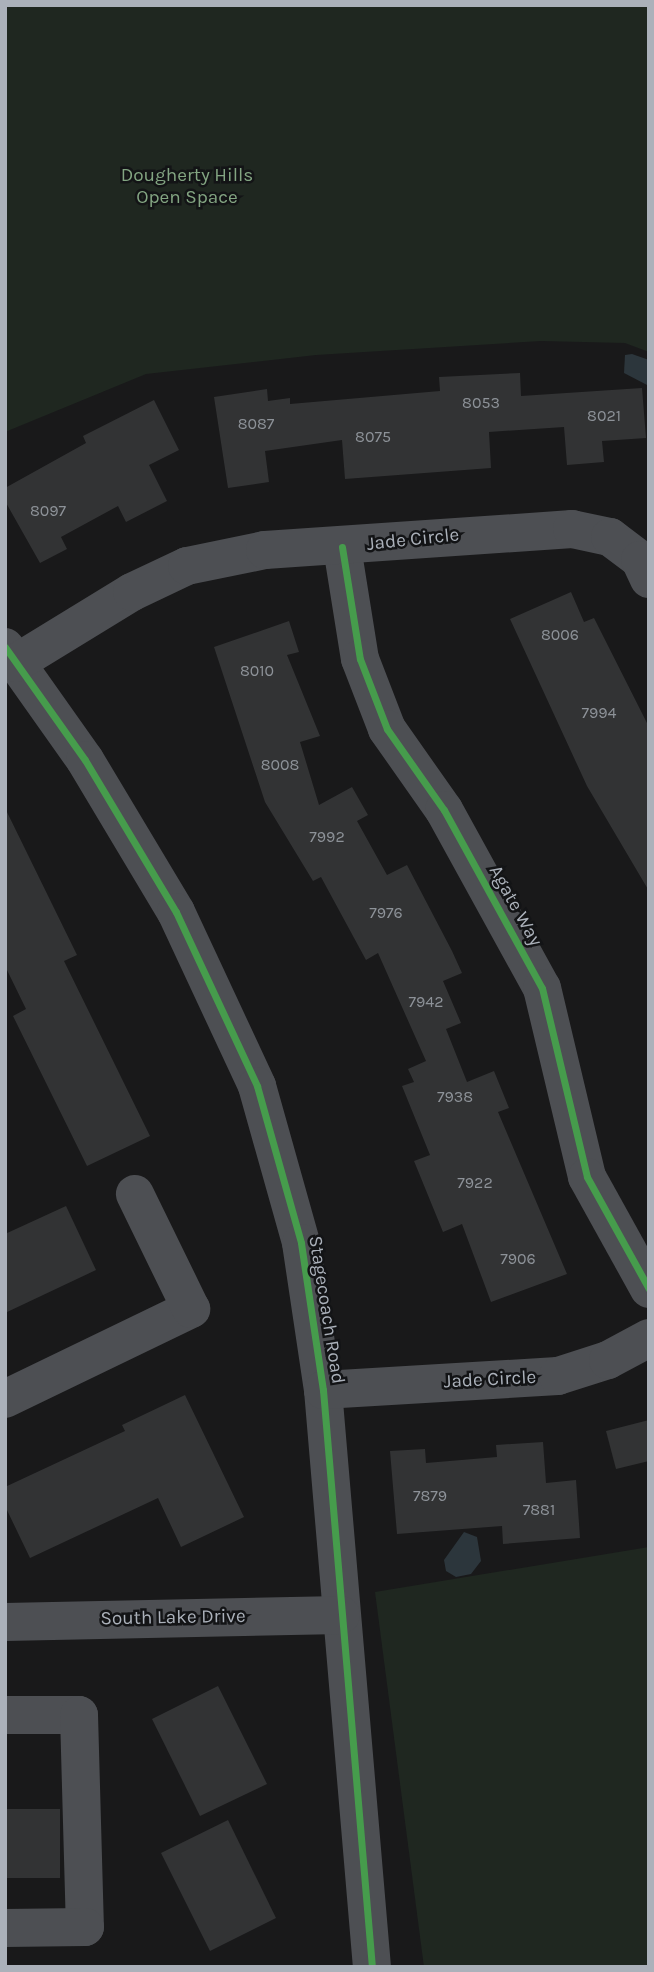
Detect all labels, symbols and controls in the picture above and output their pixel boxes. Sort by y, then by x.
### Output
park label: Dougherty Hills Open Space [121,165,253,209]
house number: 8053 [462,393,500,413]
house number: 8021 [587,406,621,426]
house number: 8087 [238,414,274,434]
house number: 8075 [355,427,391,447]
house number: 8097 [30,501,66,521]
street label: Jade Circle [366,524,460,556]
house number: 8006 [541,625,579,645]
house number: 8010 [240,661,274,681]
house number: 7994 [581,703,617,723]
house number: 8008 [261,755,299,775]
house number: 7992 [309,827,345,847]
street label: Agate Way [483,861,547,951]
house number: 7976 [369,903,403,923]
house number: 7942 [409,992,443,1012]
house number: 7938 [437,1087,473,1107]
house number: 7922 [457,1173,493,1193]
street label: Stagecoach Road [303,1234,349,1386]
house number: 7906 [500,1249,536,1269]
street label: Jade Circle [443,1366,537,1394]
house number: 7879 [413,1486,447,1506]
house number: 7881 [523,1500,555,1520]
street label: South Lake Drive [100,1605,246,1631]

